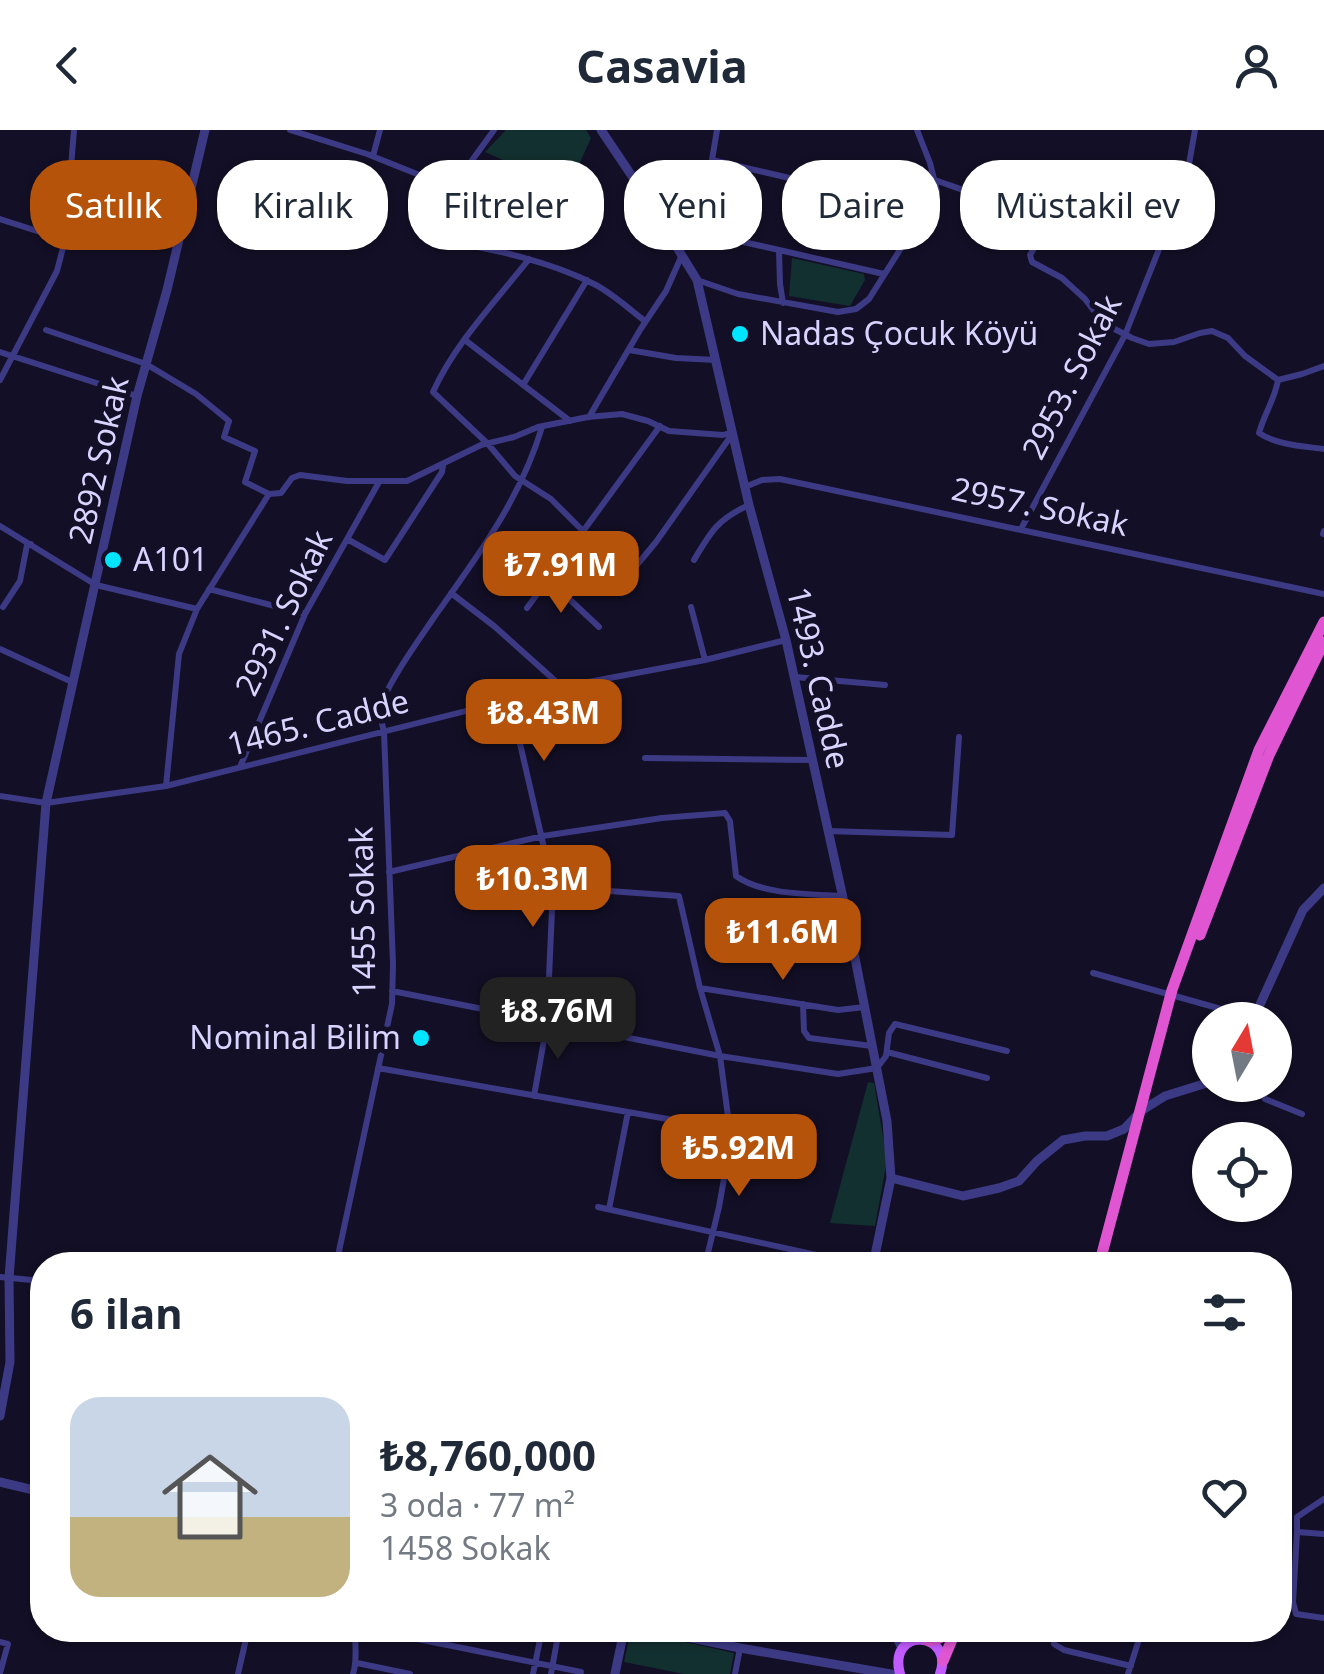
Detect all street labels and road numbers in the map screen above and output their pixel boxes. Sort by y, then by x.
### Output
street label: 2953. Sokak [1011,287,1130,466]
street label: 2892 Sokak [57,372,138,548]
street label: 2957. Sokak [948,466,1132,545]
street label: 2931. Sokak [224,522,341,702]
street label: 1493. Cadde [778,582,861,773]
street label: 1465. Cadde [222,678,413,765]
street label: 1455 Sokak [339,826,384,998]

